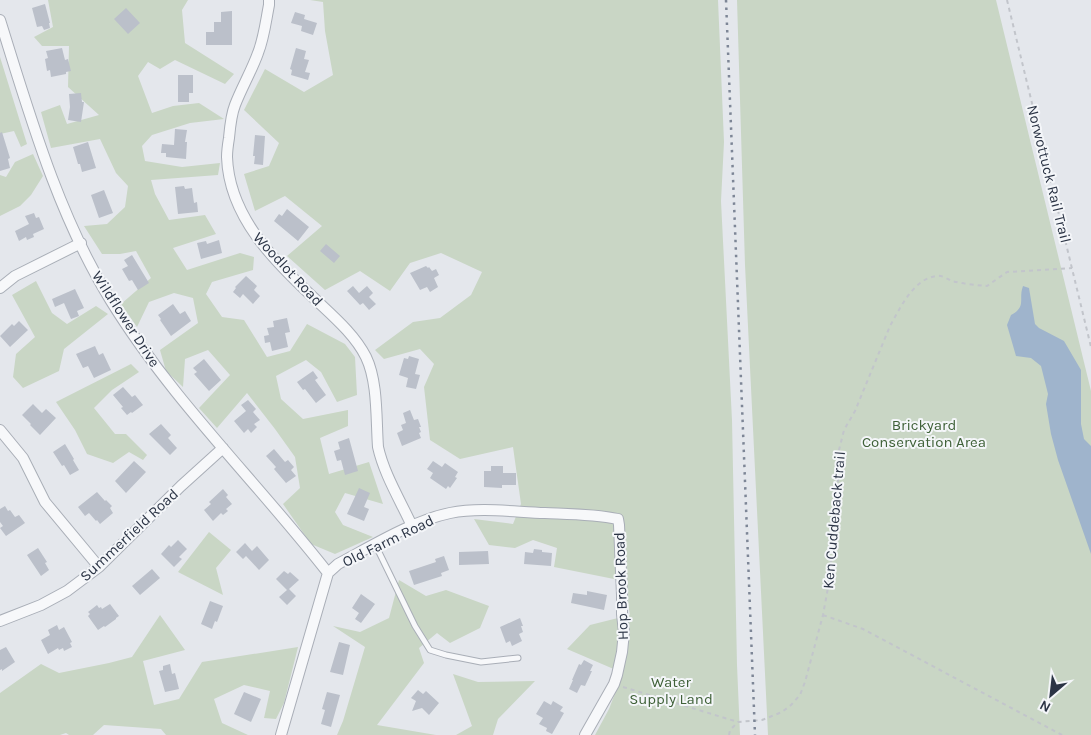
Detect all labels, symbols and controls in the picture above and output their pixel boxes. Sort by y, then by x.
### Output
street label: Norwottuck Rail Trail [1023,103,1075,245]
street label: Woodlot Road [249,228,327,310]
street label: Wildflower Drive [88,268,164,370]
park label: Brickyard Conservation Area [862,416,986,451]
street label: Ken Cuddeback trail [819,450,849,590]
street label: Summerfield Road [76,485,182,585]
street label: Old Farm Road [339,511,437,571]
street label: Hop Brook Road [610,532,632,640]
north arrow [1026,670,1076,720]
park label: Water Supply Land [629,673,713,708]
text: N [1037,696,1054,716]

